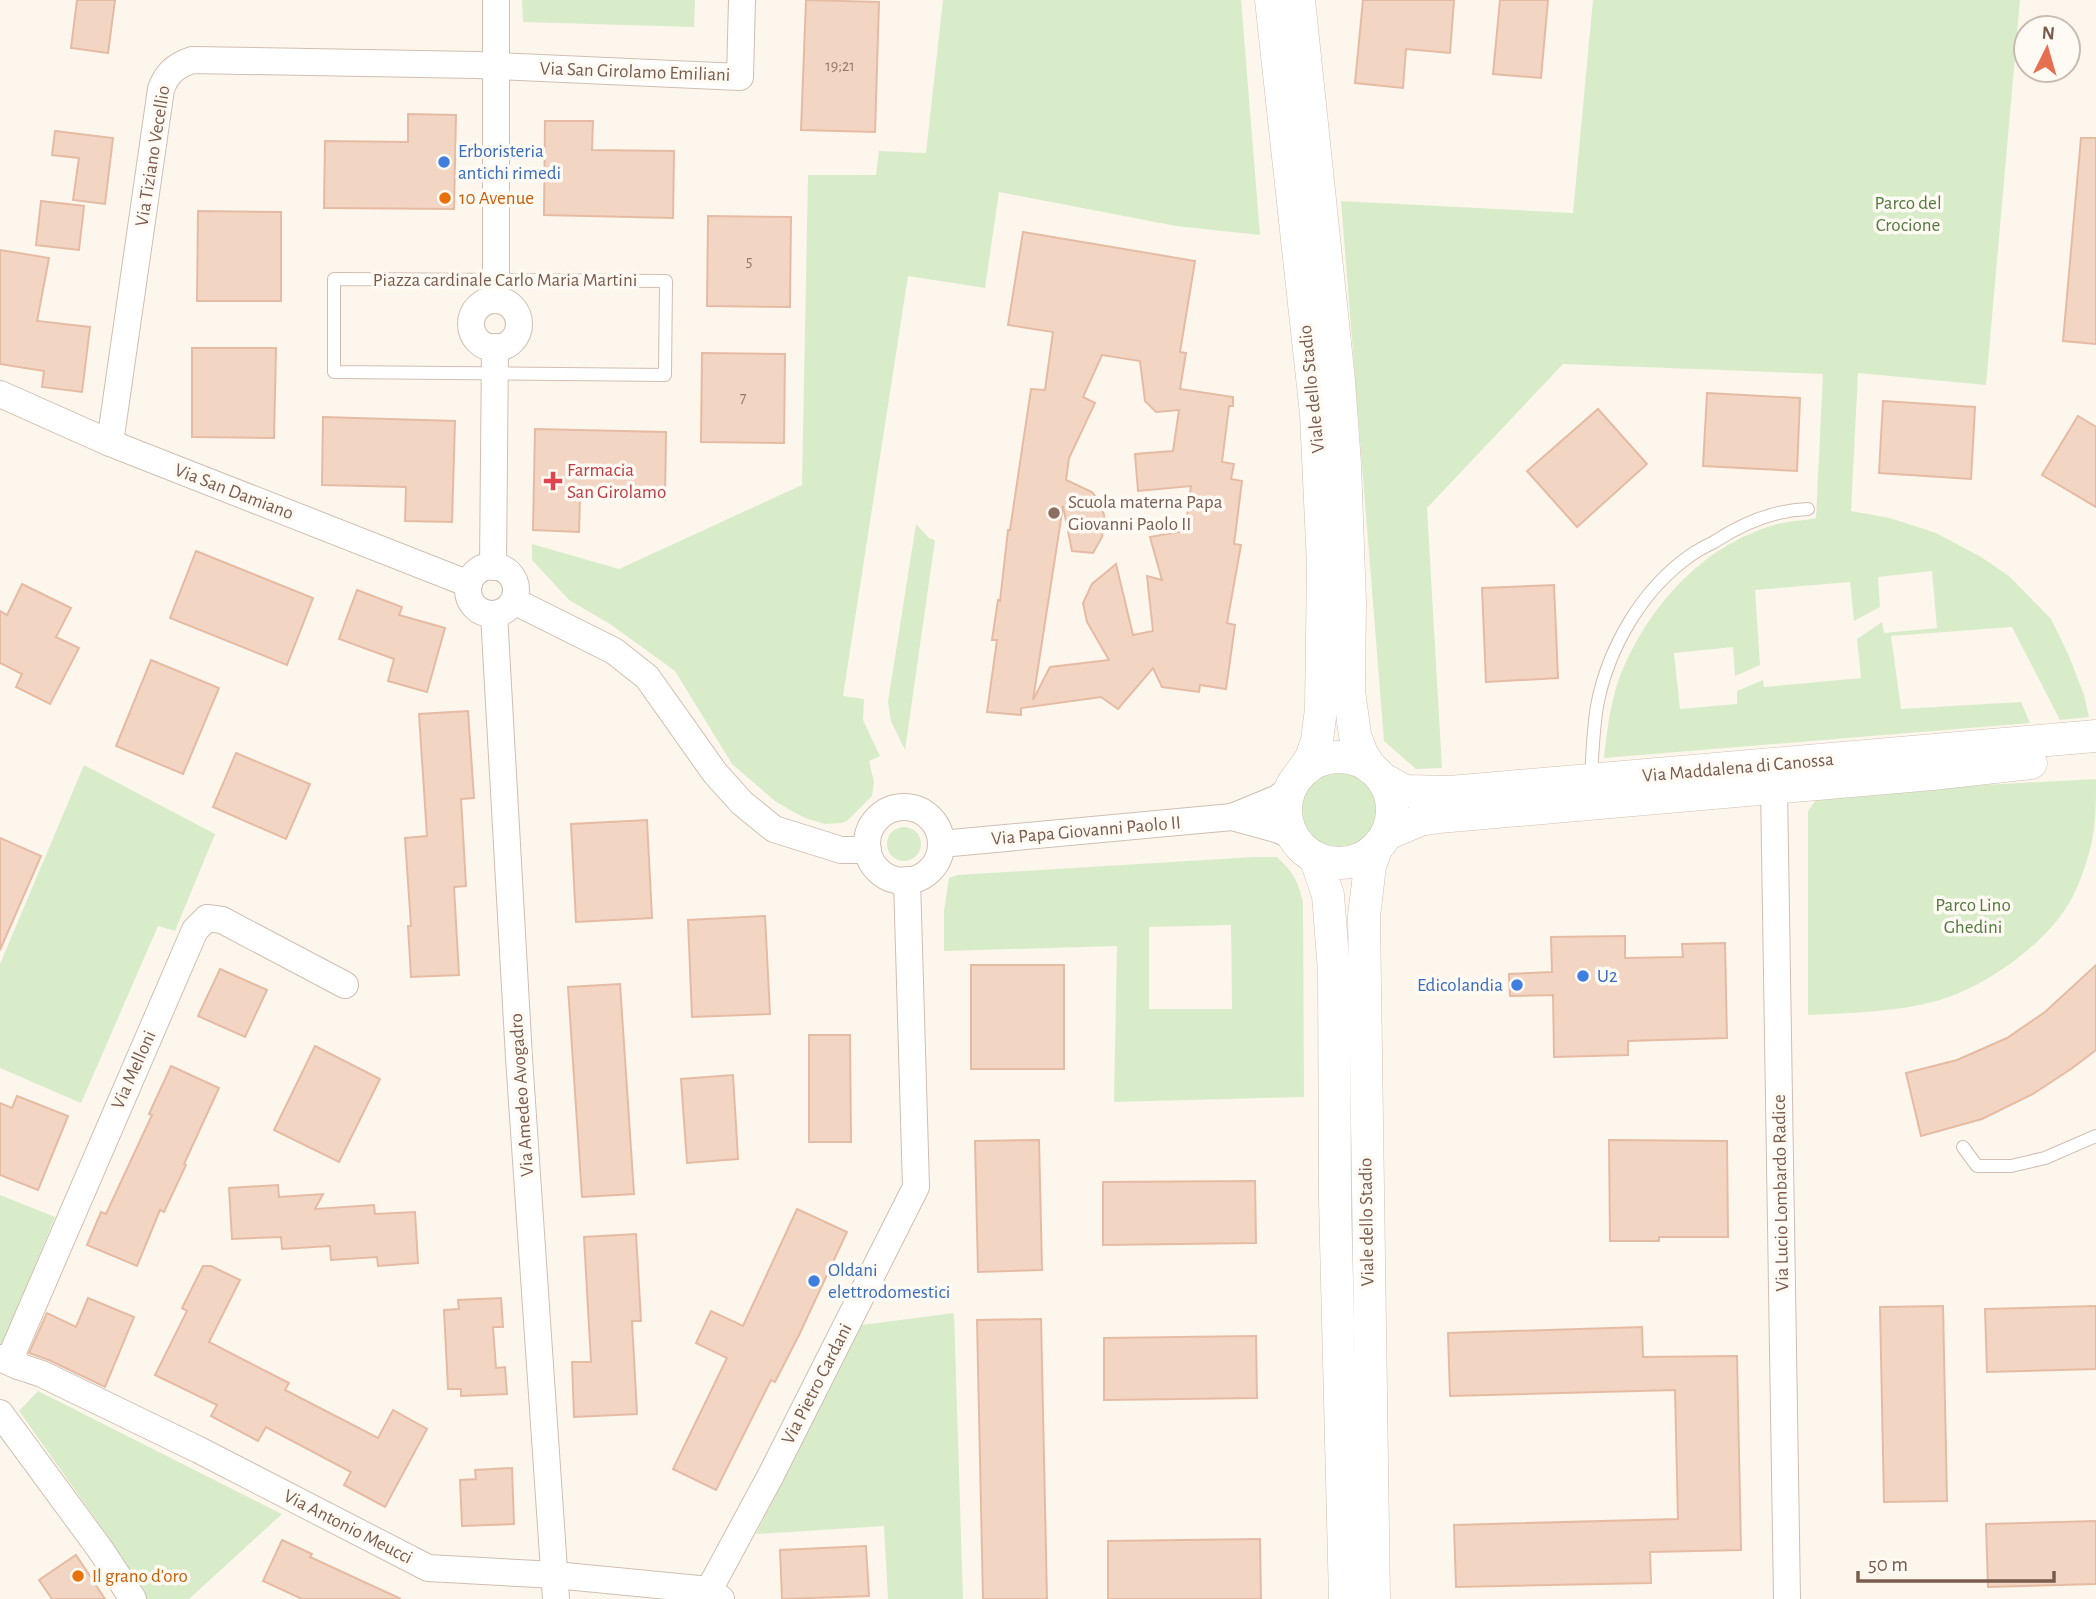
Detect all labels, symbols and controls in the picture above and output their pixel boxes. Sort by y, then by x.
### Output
north arrow [2012,14,2082,84]
text: N [2041,24,2056,44]
house number: 19;21 [825,58,855,74]
street label: Via San Girolamo Emiliani [539,59,731,85]
street label: Via Tiziano Vecellio [132,84,174,228]
place label: Erboristeria antichi rimedi [458,142,561,183]
marker: Erboristeria antichi rimedi [436,154,452,170]
place label: 10 Avenue [459,189,534,208]
marker: 10 Avenue [437,190,453,206]
park label: Parco del Crocione [1874,194,1942,235]
house number: 5 [746,253,752,269]
street label: Piazza cardinale Carlo Maria Martini [373,271,637,290]
street label: Viale dello Stadio [1296,324,1328,454]
house number: 7 [740,390,747,406]
street label: Via San Damiano [172,461,296,523]
place label: Farmacia San Girolamo [567,461,666,502]
marker: Farmacia San Girolamo [545,473,561,489]
place label: Scuola materna Papa Giovanni Paolo II [1068,493,1223,534]
marker: Scuola materna Papa Giovanni Paolo II [1046,505,1062,521]
street label: Via Maddalena di Canossa [1641,750,1835,786]
street label: Via Papa Giovanni Paolo II [990,813,1182,849]
park label: Parco Lino Ghedini [1935,896,2011,937]
place label: U2 [1597,967,1618,986]
marker: U2 [1575,968,1591,984]
place label: Edicolandia [1417,976,1503,995]
marker: Edicolandia [1509,977,1525,993]
street label: Via Amedeo Avogadro [507,1013,537,1177]
street label: Via Melloni [108,1028,160,1112]
street label: Via Lucio Lombardo Radice [1770,1094,1792,1292]
street label: Viale dello Stadio [1356,1158,1378,1286]
place label: Oldani elettrodomestici [828,1261,950,1302]
marker: Oldani elettrodomestici [806,1273,822,1289]
street label: Via Pietro Cardani [778,1321,856,1447]
street label: Via Antonio Meucci [280,1486,416,1568]
scale bar [1858,1540,2054,1584]
text: 50 m [1868,1554,1908,1575]
place label: Il grano d'oro [92,1567,188,1586]
marker: Il grano d'oro [70,1568,86,1584]

